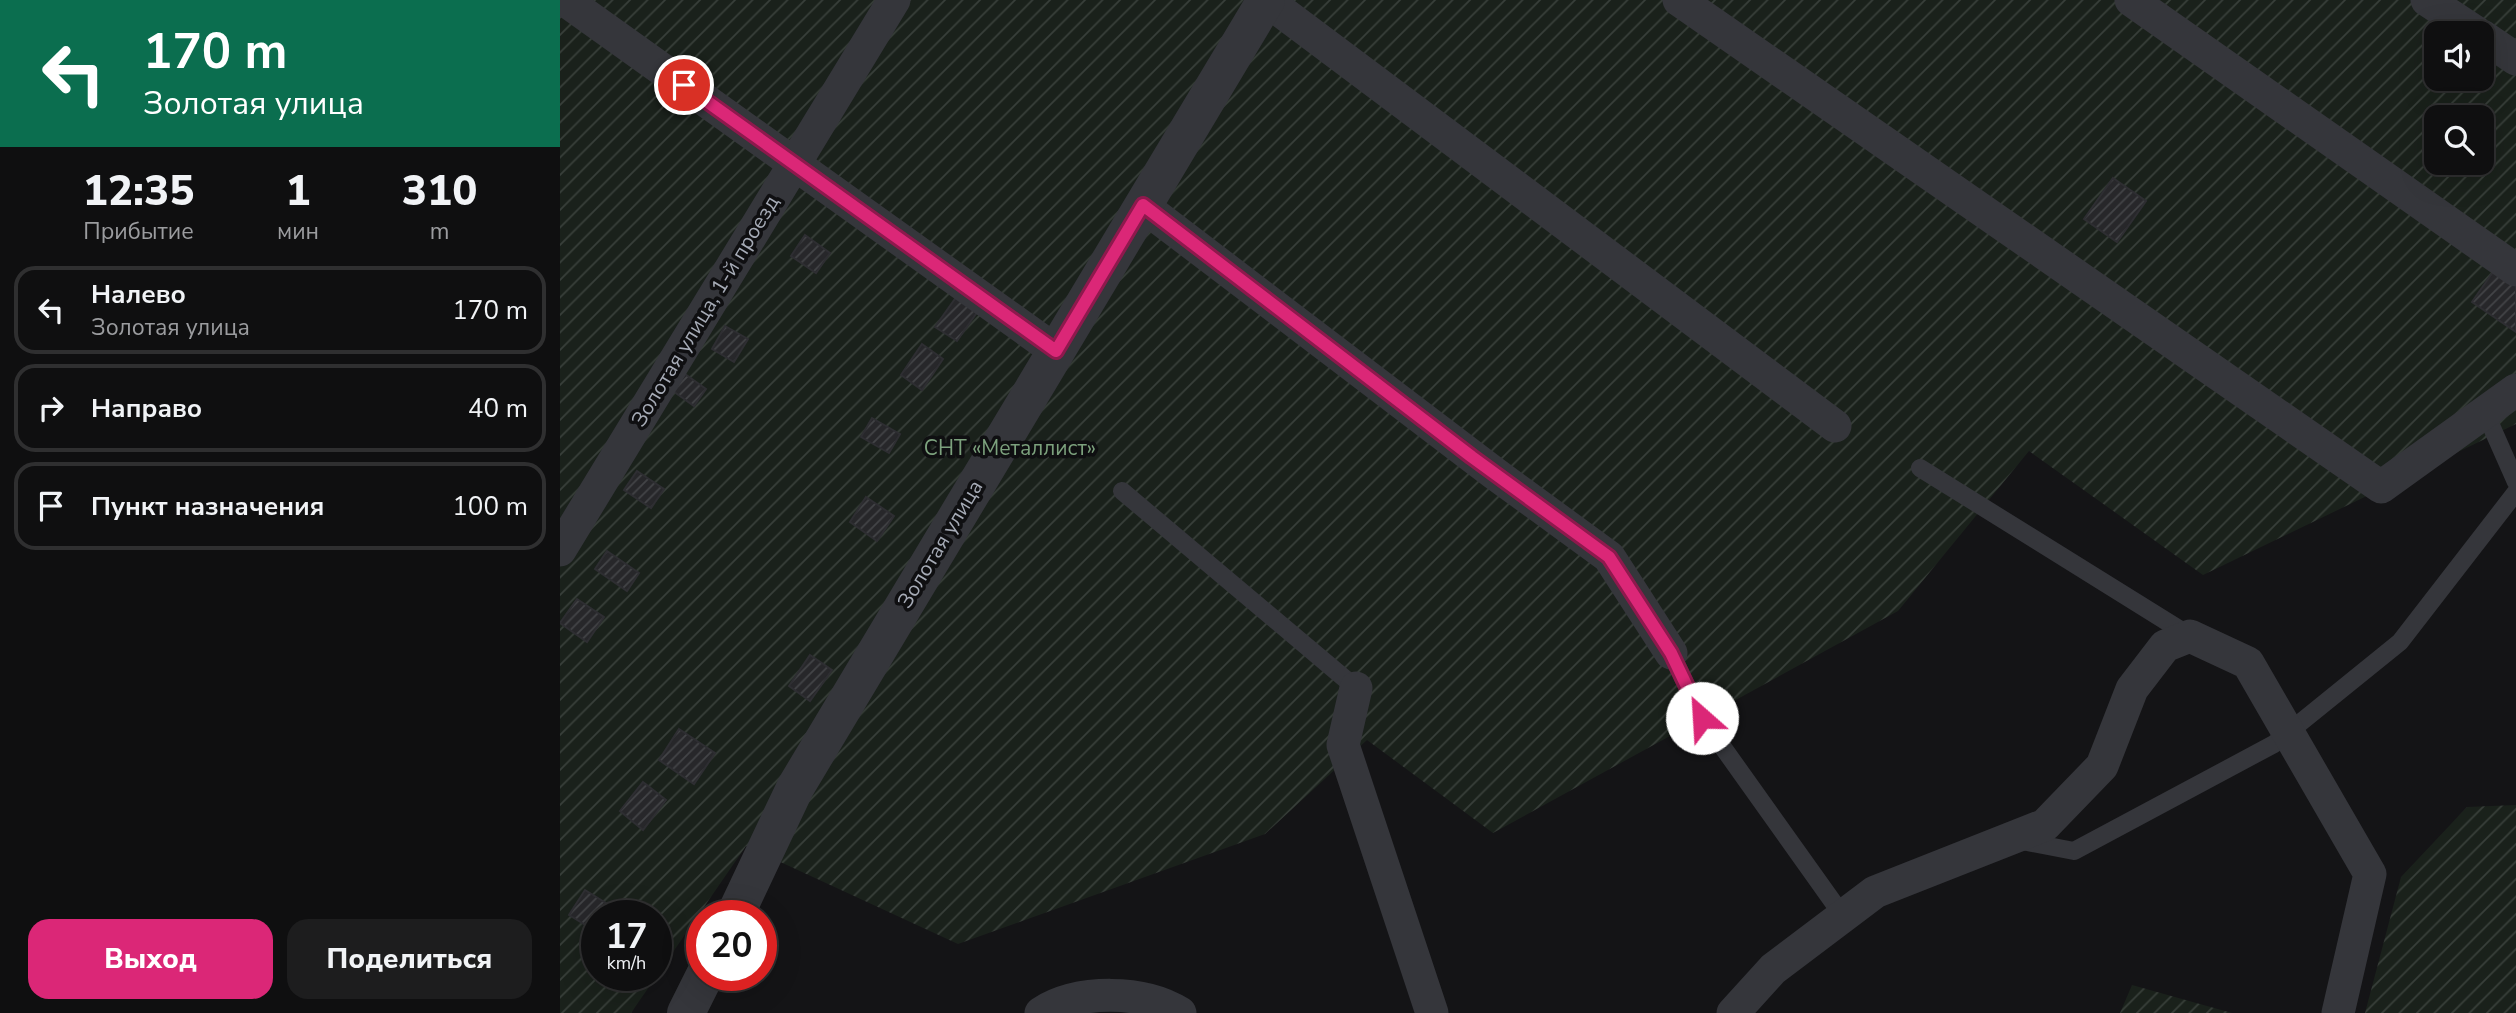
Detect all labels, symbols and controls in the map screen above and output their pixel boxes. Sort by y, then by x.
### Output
text: 170 m [143,18,287,85]
map controls [2424,21,2494,175]
button: sound [2424,21,2494,91]
icon: left [28,28,119,119]
pin [654,55,714,115]
icon: arrive [665,66,703,104]
text: Золотая улица [143,82,364,125]
button: search [2424,105,2494,175]
text: 12:35 [83,163,194,220]
text: 1 [285,163,311,220]
text: 310 [402,163,477,220]
street label: Золотая улица, 1-й проезд [625,190,785,432]
text: Прибытие [83,216,194,247]
text: мин [277,216,319,247]
text: m [430,216,449,247]
text: Налево [91,277,186,312]
icon: left [32,291,70,329]
text: 170 m [452,293,528,328]
text: Золотая улица [91,312,250,343]
icon: right [32,389,70,427]
text: Направо [91,391,202,426]
text: 40 m [468,391,528,426]
park label: СНТ «Металлист» [924,434,1096,462]
street label: Золотая улица [891,475,989,613]
icon: arrive [32,487,70,525]
text: Пункт назначения [91,489,324,524]
text: 100 m [452,489,528,524]
position arrow [1665,681,1739,755]
speed limit sign: 20 [686,900,777,991]
text: 17 [605,913,648,960]
button: Выход [28,919,273,999]
button: Поделиться [287,919,532,999]
text: km/h [607,951,646,975]

